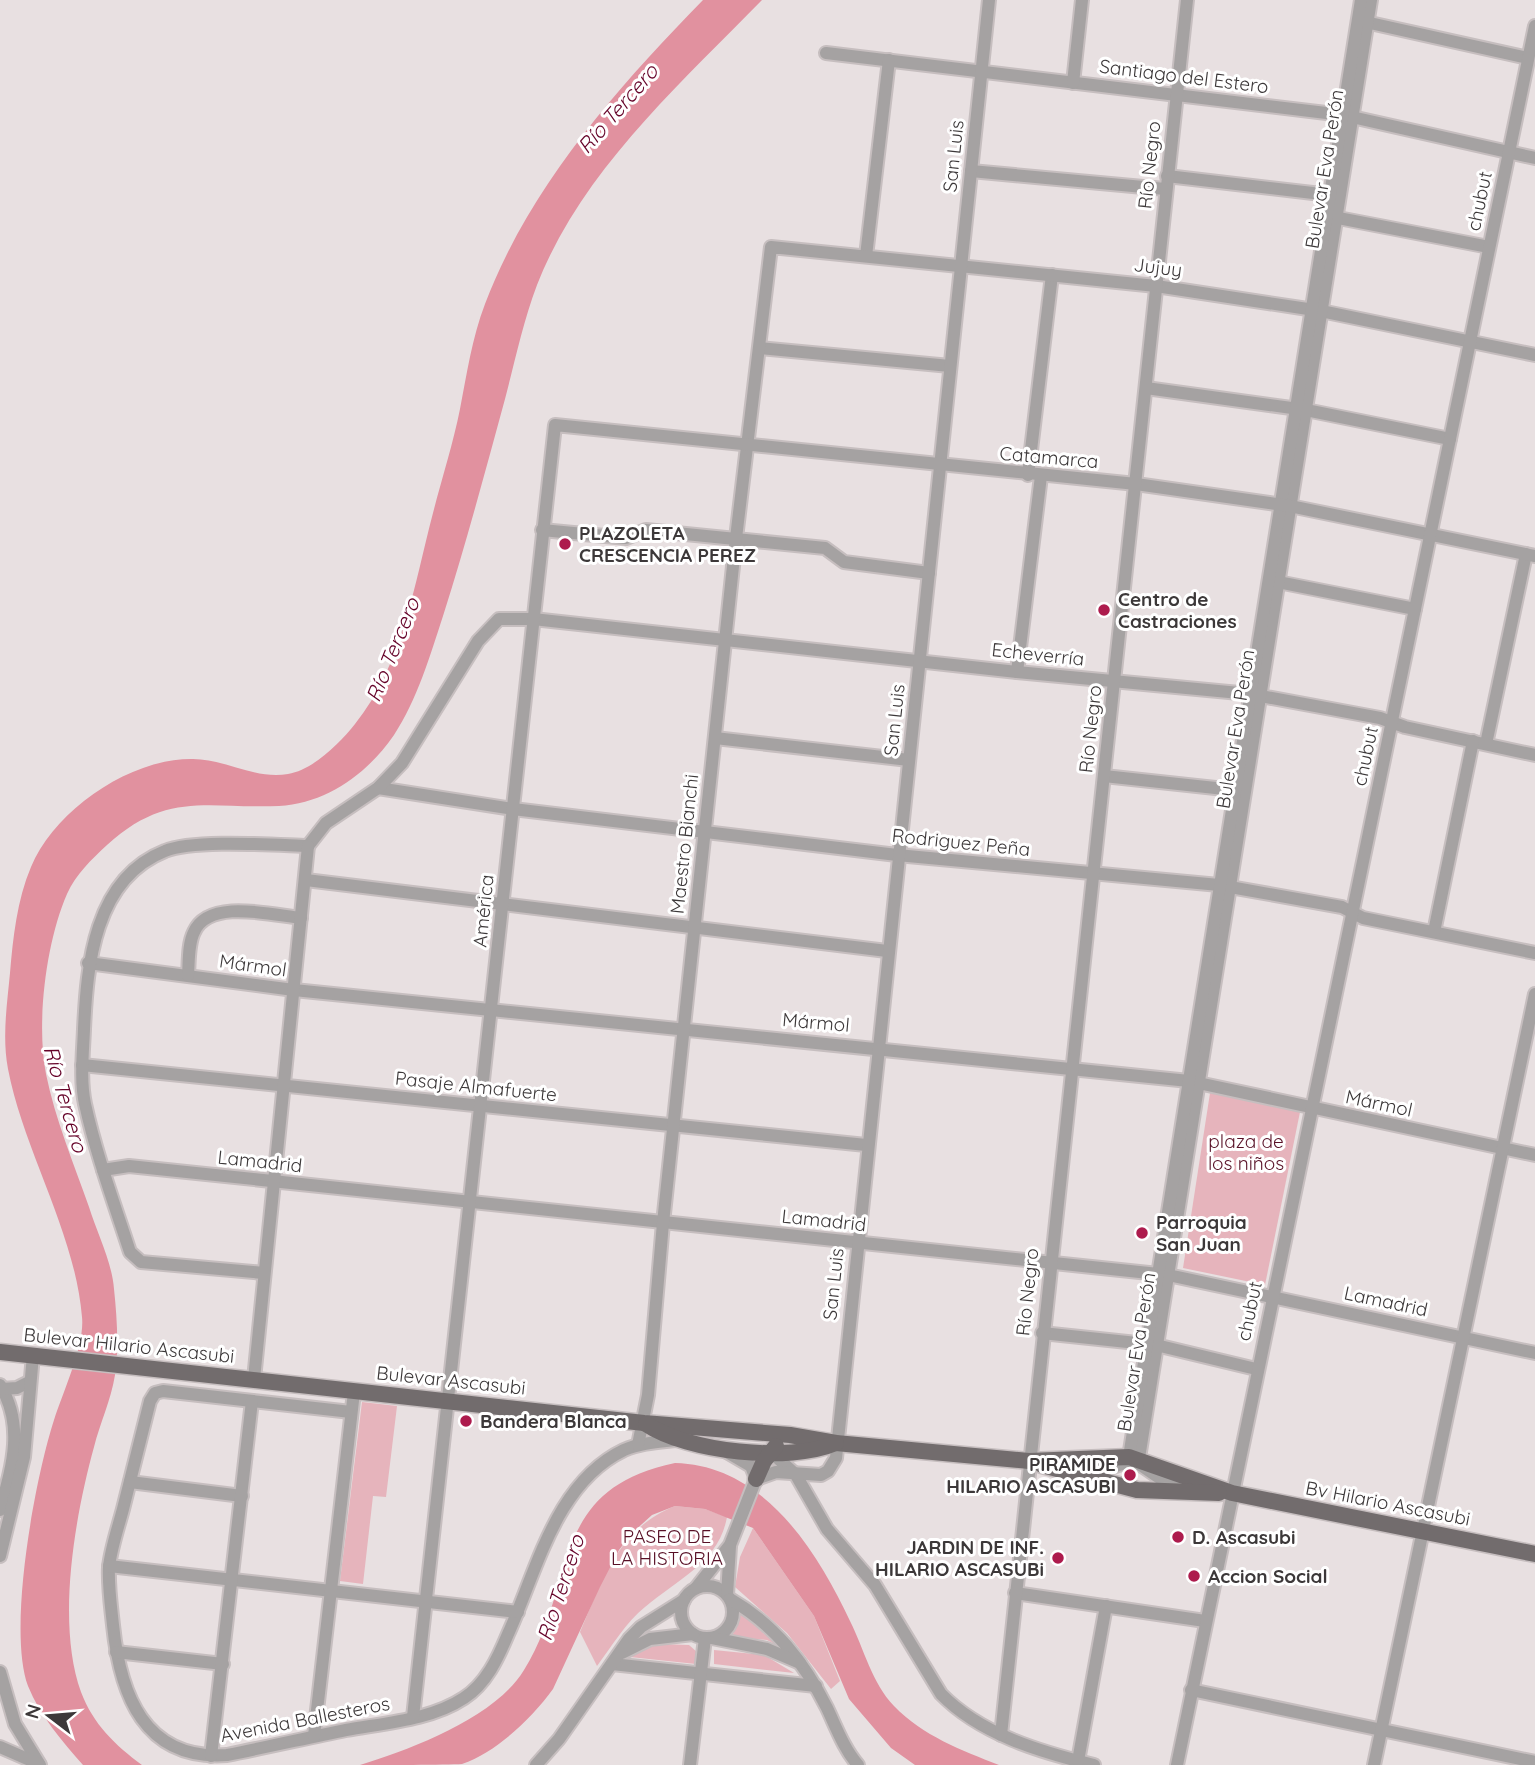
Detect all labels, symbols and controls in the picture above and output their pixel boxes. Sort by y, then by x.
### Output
street label: Santiago del Estero [1098,54,1270,98]
water label: Río Tercero [571,57,664,158]
street label: Bulevar Eva Perón [1300,88,1348,250]
street label: San Luis [937,119,969,193]
street label: Río Negro [1132,120,1166,210]
street label: chubut [1461,169,1497,233]
street label: Jujuy [1133,252,1183,282]
street label: Catamarca [999,441,1099,473]
place label: PLAZOLETA CRESCENCIA PEREZ [579,521,756,567]
marker: PLAZOLETA CRESCENCIA PEREZ [557,536,573,552]
place label: Centro de Castraciones [1118,587,1237,633]
water label: Río Tercero [359,593,425,705]
marker: Centro de Castraciones [1096,602,1112,618]
street label: Echeverría [991,637,1085,671]
street label: Bulevar Eva Perón [1211,648,1259,810]
street label: San Luis [878,683,910,757]
street label: Río Negro [1073,684,1107,774]
street label: chubut [1347,724,1383,788]
street label: Maestro Bianchi [665,773,703,915]
street label: Rodriguez Peña [891,823,1031,861]
street label: América [467,873,499,949]
street label: Mármol [218,948,288,982]
street label: Mármol [781,1007,851,1037]
water label: Río Tercero [38,1042,94,1156]
street label: Pasaje Almafuerte [394,1066,558,1106]
street label: Mármol [1343,1084,1415,1122]
park label: plaza de los niños [1208,1129,1284,1175]
street label: Lamadrid [217,1145,303,1177]
street label: Lamadrid [781,1204,867,1236]
place label: Parroquia San Juan [1156,1210,1247,1256]
marker: Parroquia San Juan [1134,1225,1150,1241]
street label: San Luis [817,1247,849,1321]
street label: Río Negro [1010,1247,1044,1337]
street label: Bulevar Eva Perón [1112,1271,1160,1433]
street label: chubut [1231,1279,1267,1343]
street label: Lamadrid [1342,1280,1430,1322]
street label: Bulevar Hilario Ascasubi [23,1322,235,1368]
street label: Bulevar Ascasubi [375,1360,527,1400]
place label: Bandera Blanca [480,1409,627,1433]
marker: Bandera Blanca [458,1413,474,1429]
place label: PIRAMIDE HILARIO ASCASUBI [946,1452,1116,1498]
marker: PIRAMIDE HILARIO ASCASUBI [1122,1467,1138,1483]
street label: Bv Hilario Ascasubi [1304,1475,1472,1531]
park label: PASEO DE LA HISTORIA [611,1524,723,1570]
place label: D. Ascasubi [1192,1525,1295,1549]
marker: D. Ascasubi [1170,1529,1186,1545]
water label: Río Tercero [531,1530,590,1644]
place label: JARDIN DE INF. HILARIO ASCASUBi [875,1535,1044,1581]
marker: JARDIN DE INF. HILARIO ASCASUBi [1050,1550,1066,1566]
place label: Accion Social [1208,1564,1328,1588]
marker: Accion Social [1186,1568,1202,1584]
north arrow [14,1681,84,1751]
street label: Avenida Ballesteros [218,1691,392,1747]
text: N [19,1701,46,1721]

